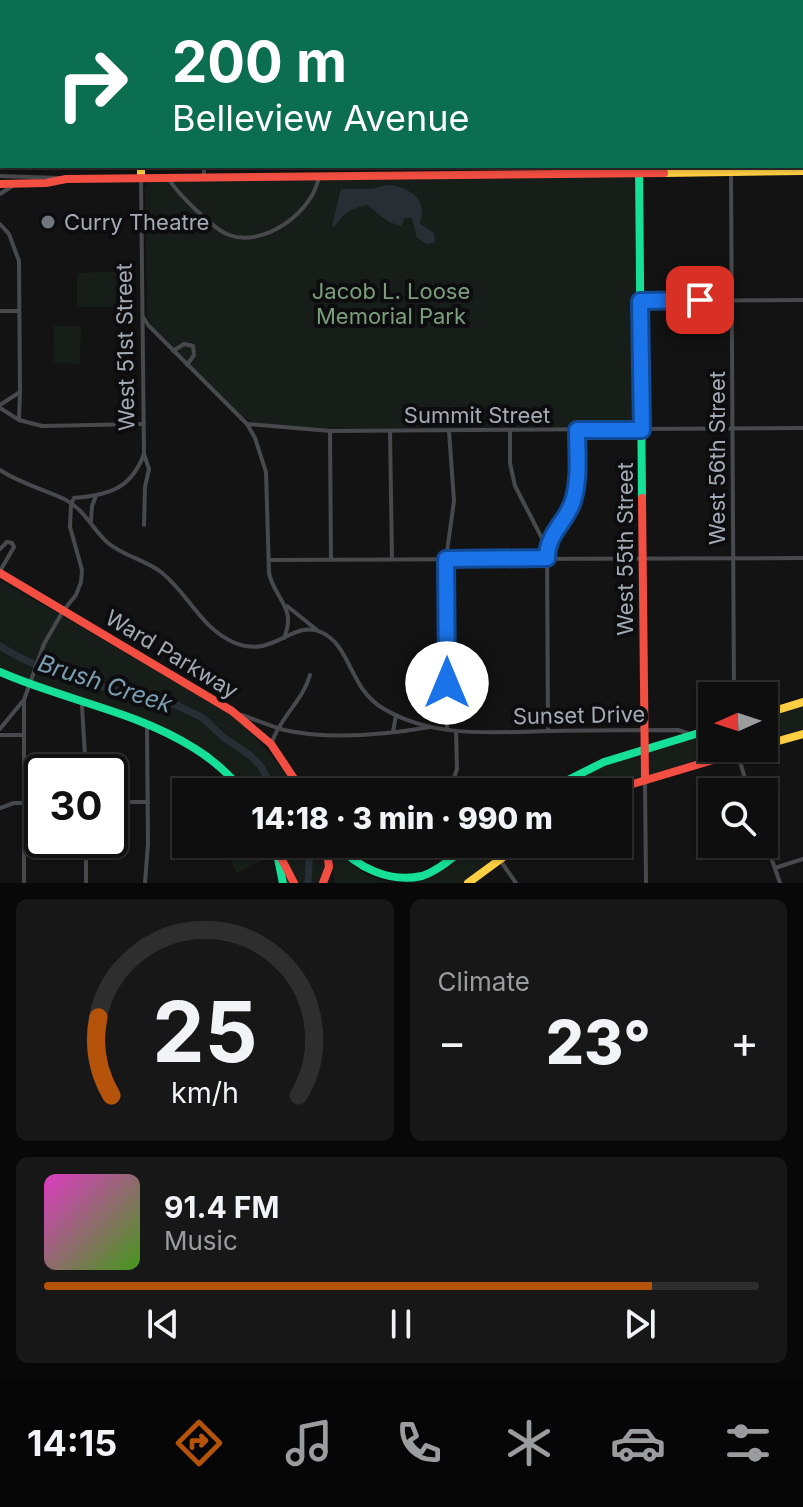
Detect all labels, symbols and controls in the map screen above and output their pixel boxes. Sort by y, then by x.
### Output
text: 200 m [172,28,347,96]
icon: right [40,32,144,136]
text: Belleview Avenue [172,96,470,140]
place label: Curry Theatre [64,209,209,235]
marker: Curry Theatre [39,213,57,231]
street label: West 51st Street [111,263,139,431]
pin [666,266,734,334]
park label: Jacob L. Loose Memorial Park [312,278,470,329]
icon: arrive [678,278,722,322]
street label: West 56th Street [704,371,730,545]
street label: Summit Street [404,402,550,428]
street label: West 55th Street [612,462,638,636]
street label: Ward Parkway [101,604,243,704]
position arrow [405,641,489,725]
water label: Brush Creek [34,648,177,719]
north arrow [698,682,778,762]
map controls [698,682,778,858]
street label: Sunset Drive [513,701,645,729]
speed limit sign: 30 [24,754,128,858]
button: search [698,778,778,858]
text: 14:18 · 3 min · 990 m [251,800,553,836]
text: Climate [438,966,530,997]
text: 25 [152,981,258,1082]
text: 23° [546,1006,651,1078]
text: − [438,1015,467,1069]
text: + [730,1015,759,1069]
text: km/h [171,1075,239,1110]
text: 91.4 FM [164,1189,279,1225]
text: Music [164,1225,238,1256]
icon: previous [141,1302,185,1346]
icon: pause [379,1302,423,1346]
icon: next [618,1302,662,1346]
icon: directions [171,1415,227,1471]
icon: music [281,1415,337,1471]
icon: phone [391,1415,447,1471]
icon: climate [501,1415,557,1471]
icon: car [610,1415,666,1471]
icon: filters [720,1415,776,1471]
text: 14:15 [27,1421,117,1465]

